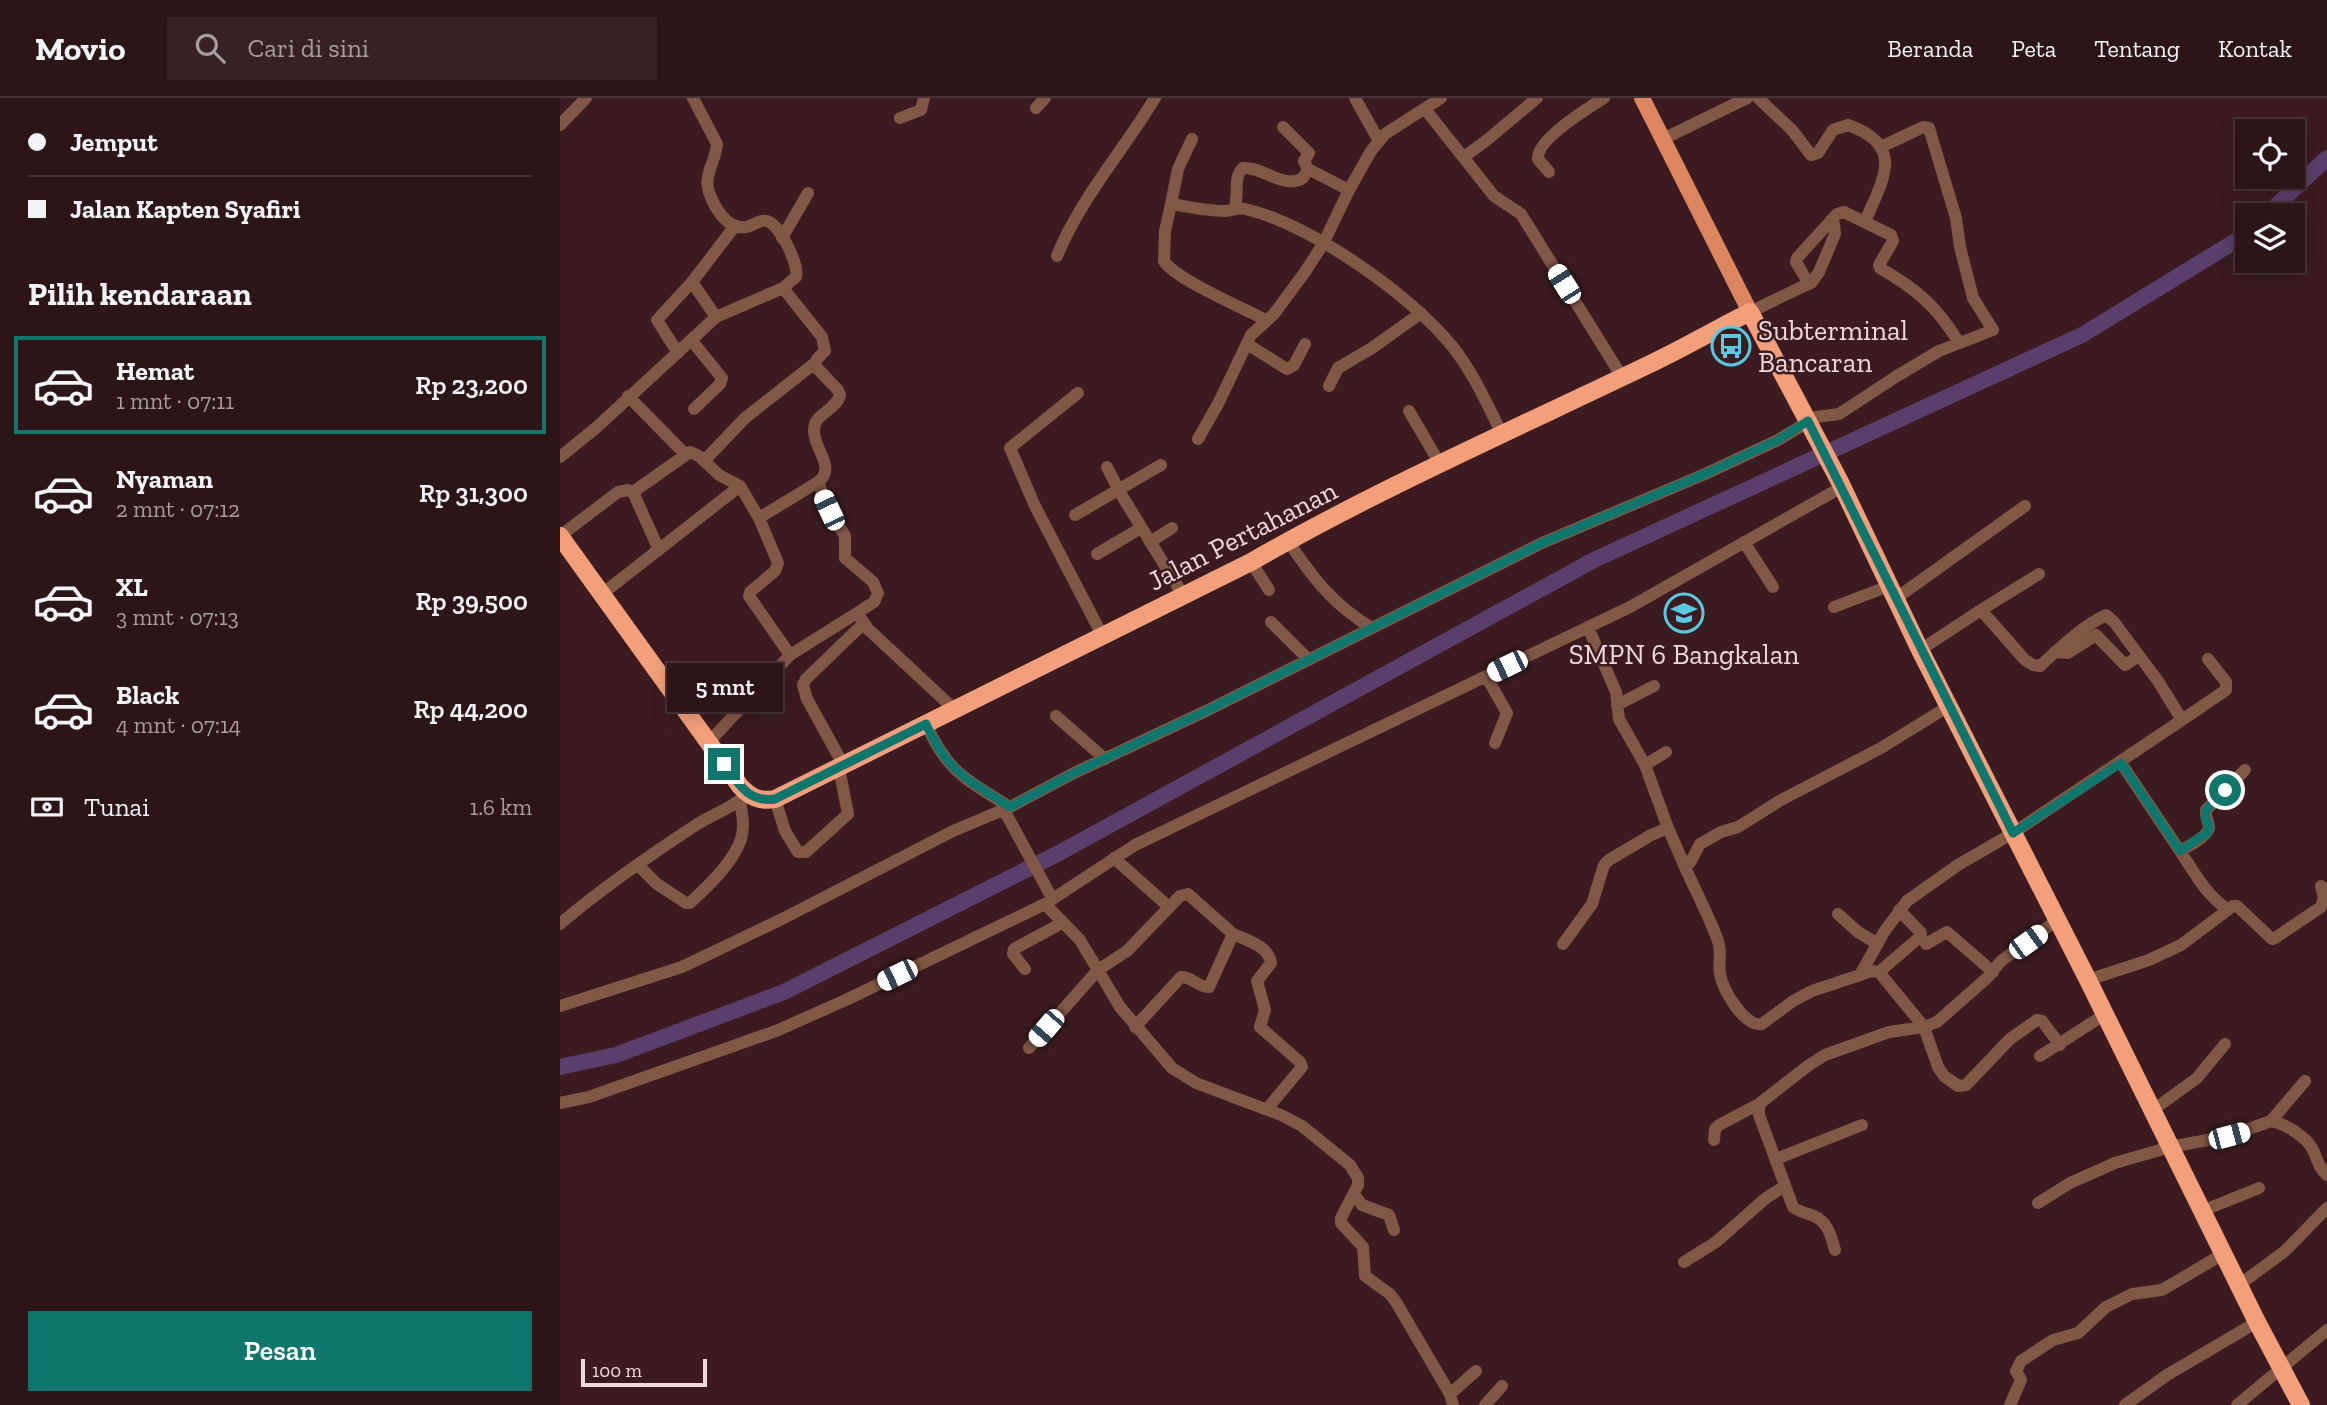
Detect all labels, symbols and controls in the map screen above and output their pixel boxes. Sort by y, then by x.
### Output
search box [167,17,657,80]
text: Movio [35,29,125,68]
icon: search [191,29,229,67]
text: Cari di sini [247,32,369,64]
text: Beranda [1887,34,1973,63]
text: Peta [2011,34,2056,63]
text: Tentang [2094,34,2180,63]
text: Kontak [2218,34,2292,63]
map controls [2235,119,2305,273]
button: locate [2235,119,2305,189]
text: Jemput [70,126,158,158]
text: Jalan Kapten Syafiri [70,193,301,225]
button: layers [2235,203,2305,273]
car [1544,261,1585,307]
text: Pilih kendaraan [28,275,252,313]
place label: Subterminal Bancaran [1758,314,1908,379]
bus stop icon: Subterminal Bancaran [1710,325,1752,367]
icon: car [32,354,95,417]
text: Hemat [116,355,194,387]
text: Rp 23,200 [415,369,528,401]
text: 1 mnt · 07:11 [116,387,234,415]
icon: car [32,462,95,525]
text: Nyaman [116,463,213,495]
street label: Jalan Pertahanan [1142,474,1342,597]
text: Rp 31,300 [419,477,528,509]
car [811,487,848,533]
text: 2 mnt · 07:12 [116,495,240,523]
icon: car [32,570,95,633]
text: XL [116,571,148,603]
text: Rp 39,500 [415,585,528,617]
school or university icon: SMPN 6 Bangkalan [1663,592,1705,634]
text: 3 mnt · 07:13 [116,603,239,631]
place label: SMPN 6 Bangkalan [1569,638,1799,671]
car [1484,647,1531,685]
callout: 5 mnt [666,662,782,712]
text: 5 mnt [696,673,755,701]
icon: car [32,678,95,741]
text: Black [116,679,179,711]
text: Rp 44,200 [413,693,528,725]
text: 4 mnt · 07:14 [116,711,241,739]
route end [708,748,740,780]
route start [2209,774,2241,806]
icon: cash [28,788,66,826]
text: Tunai [84,791,149,823]
text: 1.6 km [469,793,532,821]
car [2005,921,2052,963]
car [874,956,921,994]
car [1025,1005,1068,1051]
car [2206,1120,2253,1152]
button: Pesan [28,1311,532,1391]
scale bar [581,1356,707,1388]
text: 100 m [592,1359,642,1382]

